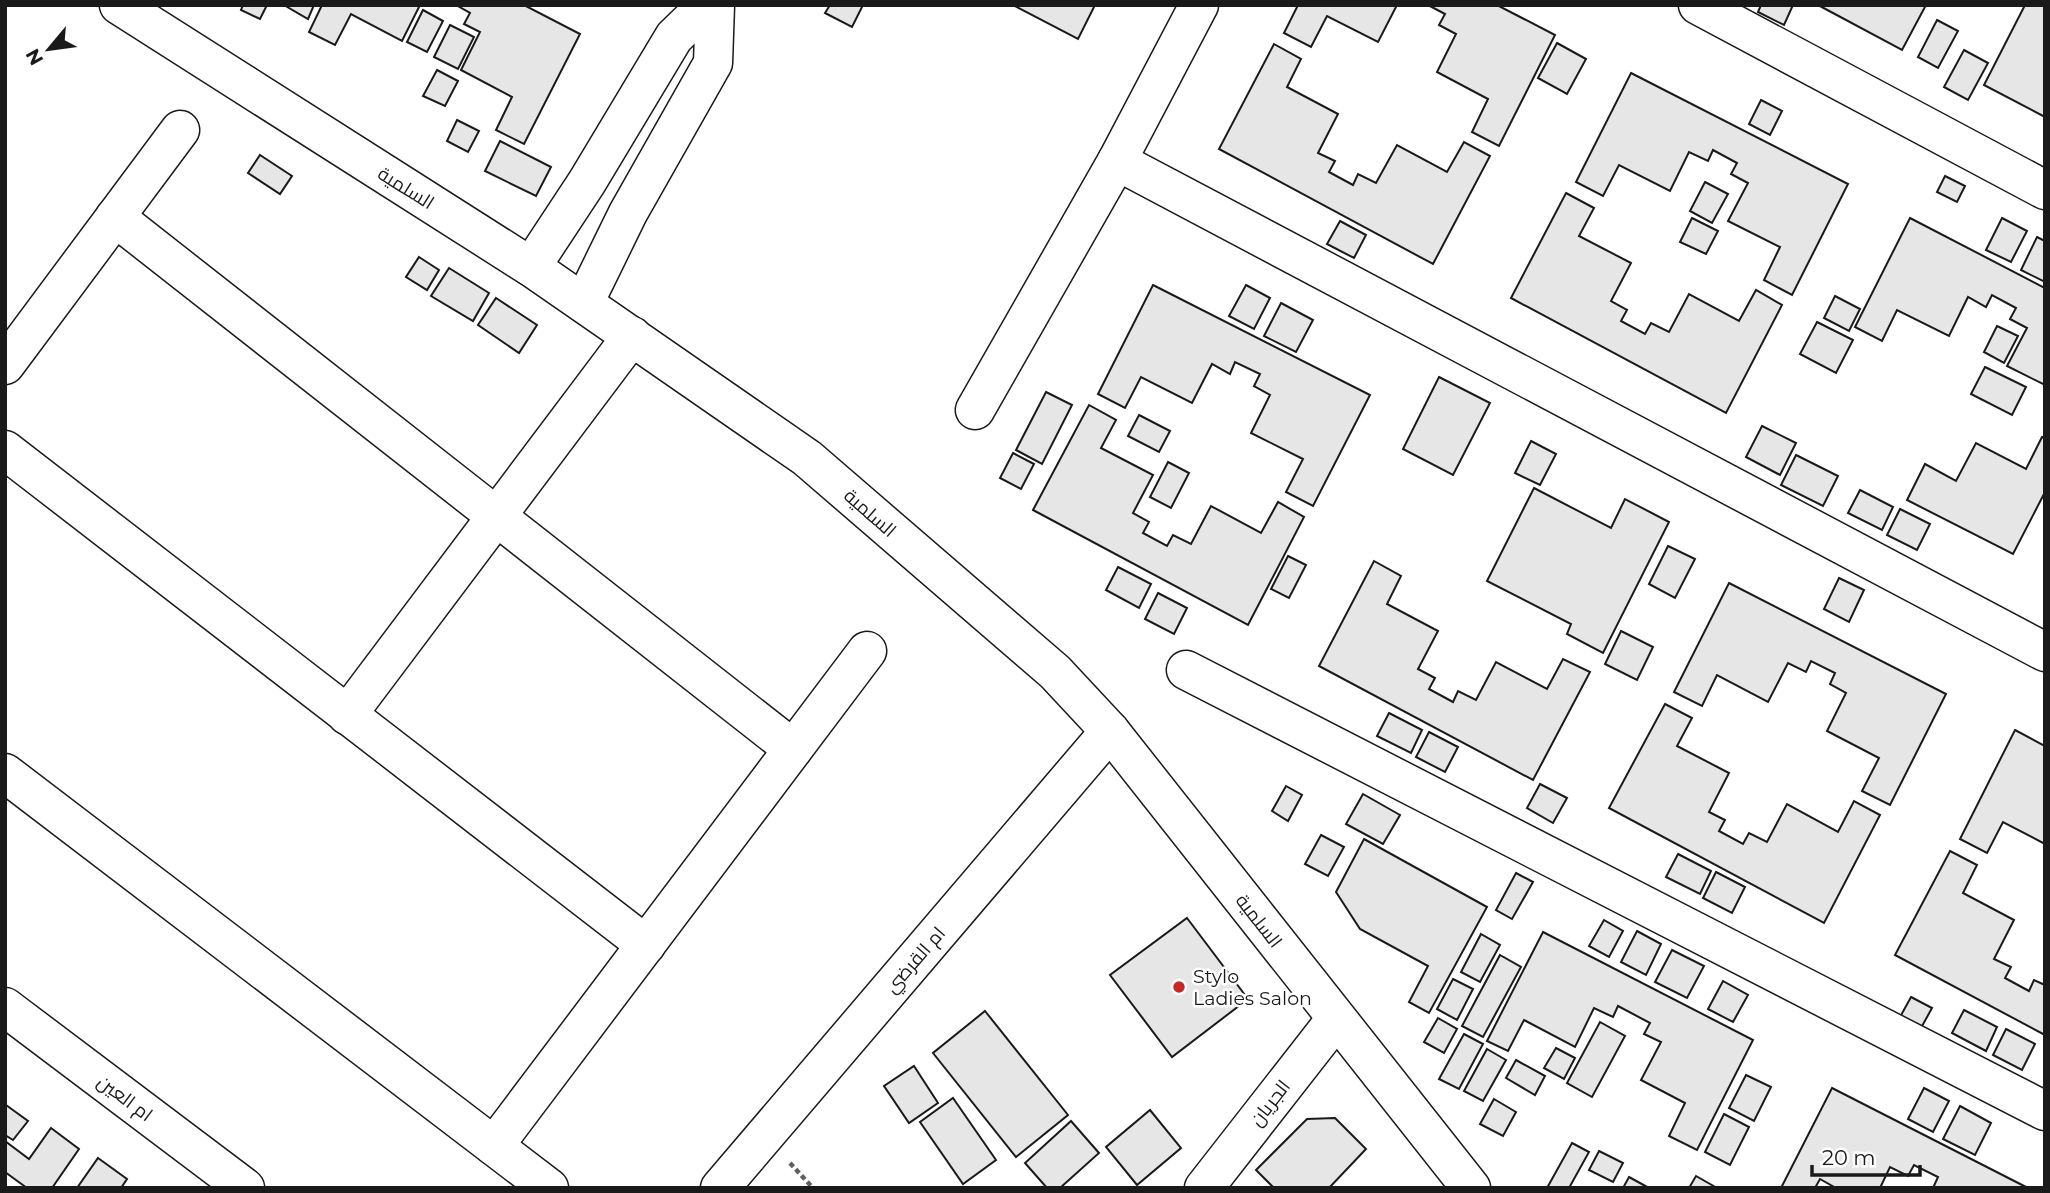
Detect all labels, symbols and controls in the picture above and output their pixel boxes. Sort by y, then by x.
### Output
north arrow [14,14,84,84]
text: N [21,45,48,69]
street label: السلمية [374,162,438,214]
street label: السلمية [839,484,901,542]
street label: السلمية [1231,890,1287,952]
street label: ام القرضي [880,922,952,1000]
place label: Stylo Ladies Salon [1193,965,1312,1010]
marker: Stylo Ladies Salon [1171,979,1187,995]
street label: ام العين [92,1070,157,1128]
street label: الجريان [1245,1075,1295,1131]
scale bar [1812,1134,1920,1178]
text: 20 m [1822,1145,1876,1170]

